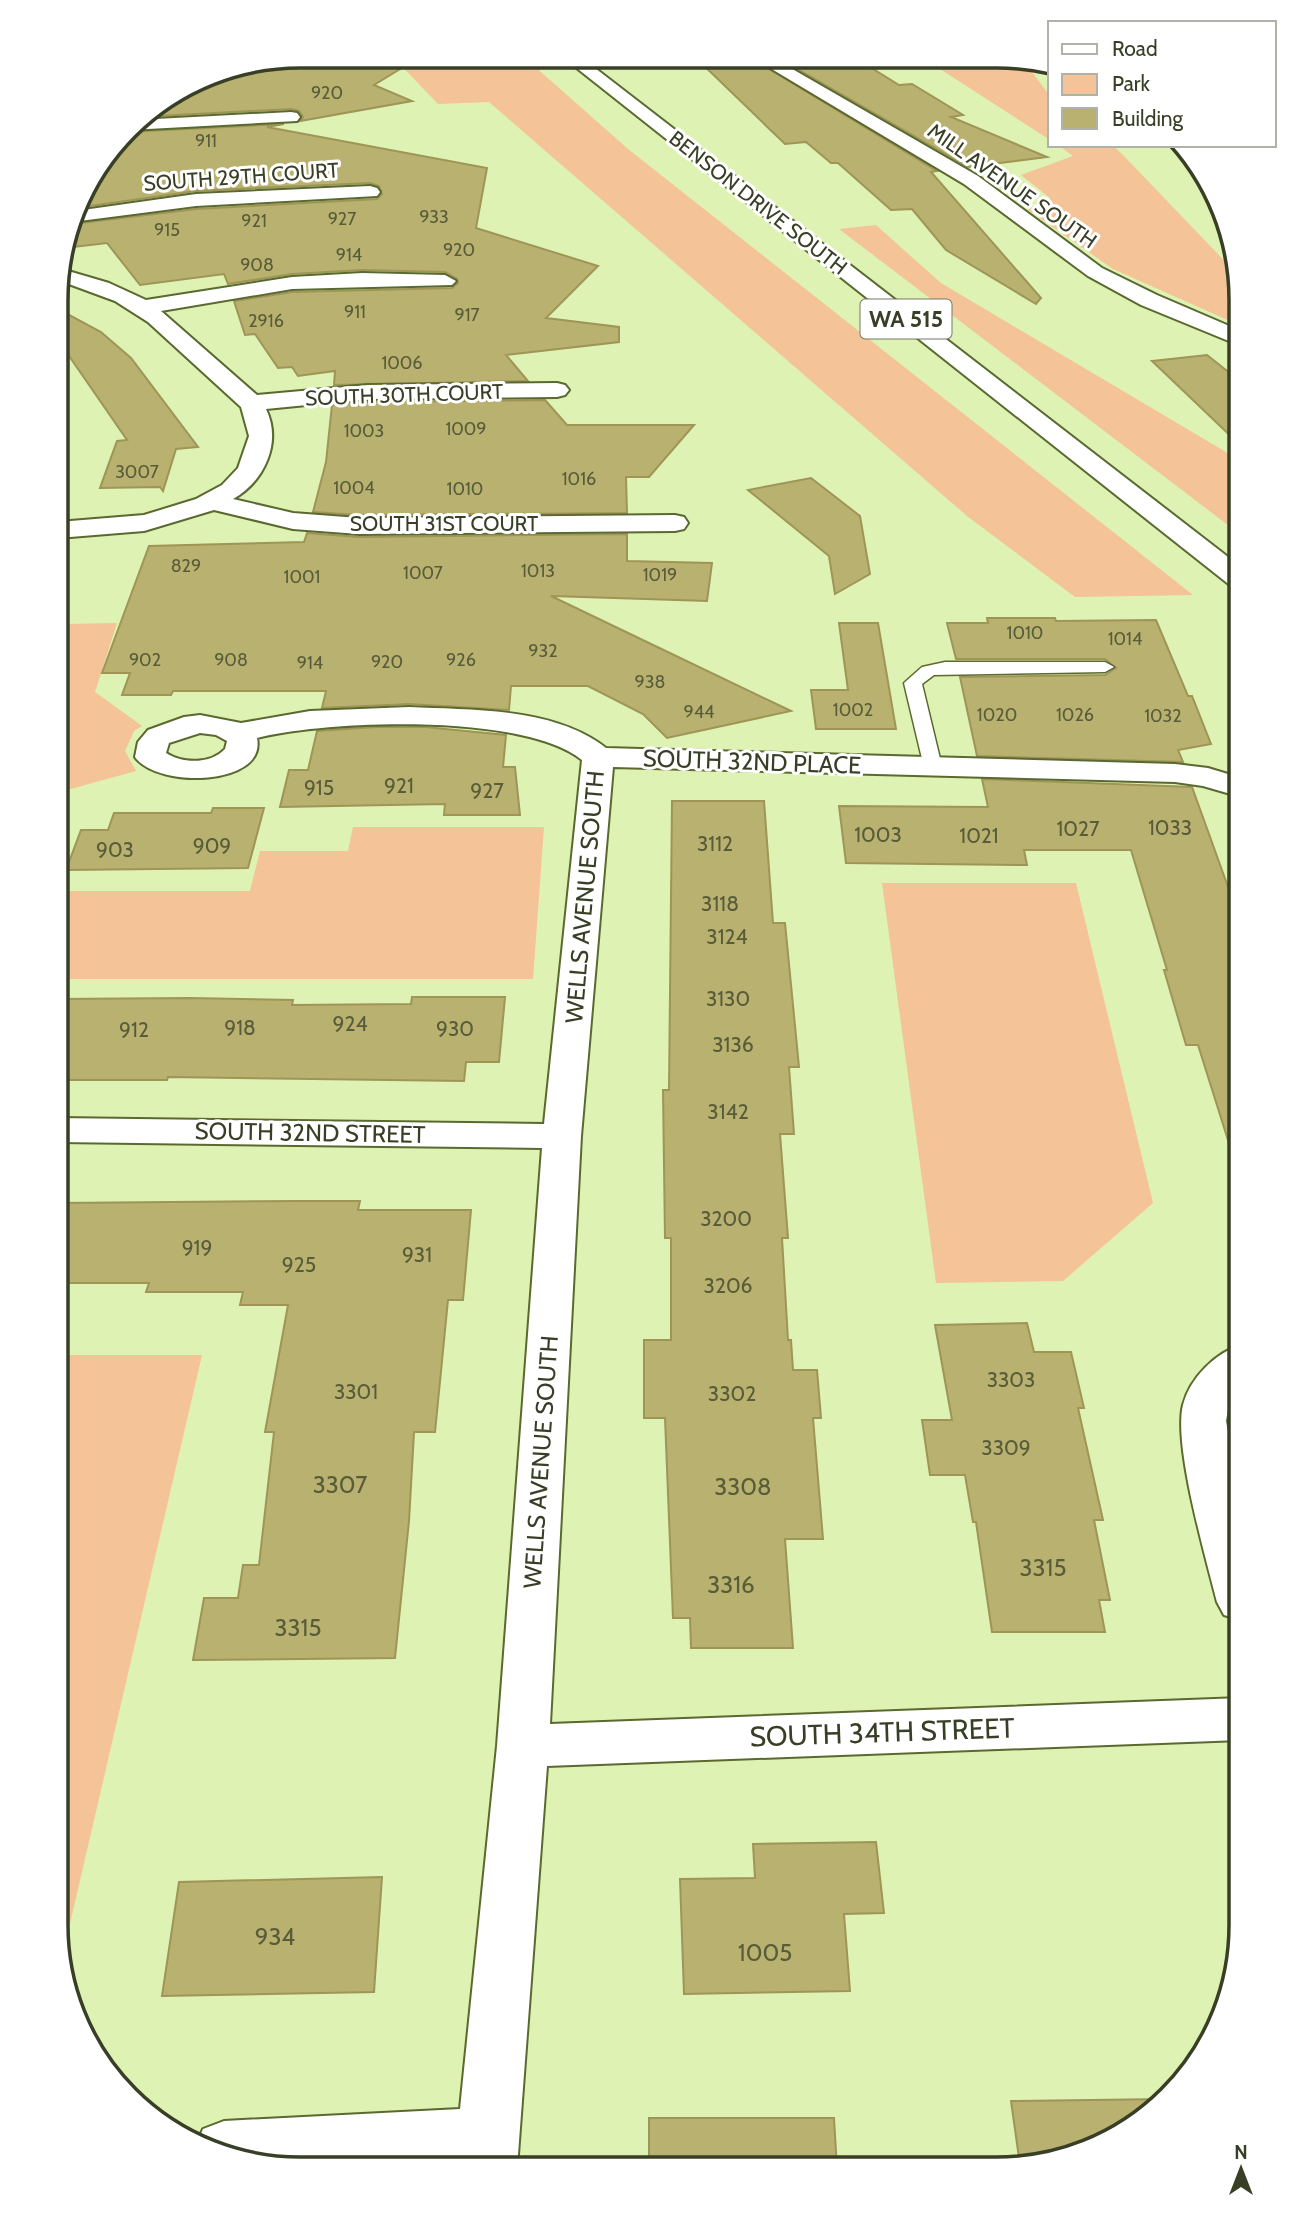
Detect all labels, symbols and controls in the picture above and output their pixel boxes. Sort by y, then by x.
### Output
legend [1048,21,1276,147]
text: Road [1112,36,1158,61]
text: Park [1112,71,1150,96]
house number: 920 [311,82,343,104]
text: Building [1112,106,1184,131]
street label: MILL AVENUE SOUTH [923,118,1102,253]
street label: BENSON DRIVE SOUTH [664,125,852,280]
house number: 911 [195,130,217,152]
street label: SOUTH 29TH COURT [143,157,339,196]
house number: 933 [419,206,449,228]
house number: 927 [328,208,356,230]
house number: 921 [241,210,267,232]
house number: 915 [154,219,180,241]
house number: 920 [443,239,475,261]
house number: 914 [336,244,362,266]
house number: 908 [240,254,274,276]
road number: WA 515 [860,300,951,338]
house number: 911 [344,301,366,323]
house number: 917 [454,304,480,326]
house number: 2916 [248,310,284,332]
house number: 1006 [381,352,423,374]
street label: SOUTH 30TH COURT [304,379,504,410]
house number: 1009 [445,418,487,440]
house number: 1003 [344,420,384,442]
house number: 3007 [115,461,159,483]
house number: 1016 [562,468,596,490]
house number: 1004 [333,477,375,499]
house number: 1010 [447,478,483,500]
street label: SOUTH 31ST COURT [350,511,538,536]
house number: 829 [171,555,201,577]
house number: 1013 [521,560,555,582]
house number: 1007 [403,562,443,584]
house number: 1019 [643,564,677,586]
house number: 1001 [284,566,320,588]
house number: 1010 [1007,622,1043,644]
house number: 1014 [1108,628,1142,650]
house number: 932 [528,640,558,662]
house number: 902 [129,649,161,671]
house number: 908 [214,649,248,671]
house number: 926 [446,649,476,671]
house number: 920 [371,651,403,673]
house number: 914 [297,652,323,674]
house number: 938 [635,671,665,693]
house number: 1002 [833,699,873,721]
house number: 944 [683,701,715,723]
house number: 1020 [977,704,1017,726]
house number: 1026 [1056,704,1094,726]
house number: 1032 [1144,705,1182,727]
street label: SOUTH 32ND PLACE [642,743,862,780]
street label: WELLS AVENUE SOUTH [559,769,610,1025]
house number: 921 [384,773,414,798]
house number: 915 [304,775,334,800]
house number: 927 [470,778,504,803]
house number: 1033 [1148,815,1192,840]
house number: 1027 [1056,816,1100,841]
house number: 1003 [854,822,902,847]
house number: 1021 [959,823,999,848]
house number: 3112 [697,831,733,856]
house number: 909 [193,833,231,858]
house number: 903 [96,837,134,862]
house number: 3118 [701,891,739,916]
house number: 3124 [706,924,748,949]
house number: 3130 [706,986,750,1011]
house number: 924 [332,1011,368,1036]
house number: 918 [224,1015,256,1040]
house number: 930 [436,1016,474,1041]
house number: 912 [119,1017,149,1042]
house number: 3136 [712,1032,754,1057]
house number: 3142 [707,1099,749,1124]
street label: SOUTH 32ND STREET [194,1116,426,1149]
house number: 3200 [700,1206,752,1231]
house number: 919 [182,1235,212,1260]
house number: 931 [402,1242,432,1267]
house number: 925 [282,1252,316,1277]
house number: 3206 [704,1273,753,1298]
street label: WELLS AVENUE SOUTH [517,1334,564,1589]
house number: 3303 [987,1367,1035,1392]
house number: 3301 [334,1379,378,1404]
house number: 3302 [708,1381,756,1406]
house number: 3309 [981,1435,1031,1460]
house number: 3307 [313,1470,367,1499]
house number: 3308 [714,1472,772,1501]
house number: 3315 [1020,1553,1066,1582]
house number: 3316 [707,1570,755,1599]
house number: 3315 [275,1613,321,1642]
street label: SOUTH 34TH STREET [749,1710,1015,1754]
house number: 934 [255,1922,295,1951]
house number: 1005 [738,1938,792,1967]
north arrow [1206,2134,1276,2204]
text: N [1234,2141,1248,2164]

